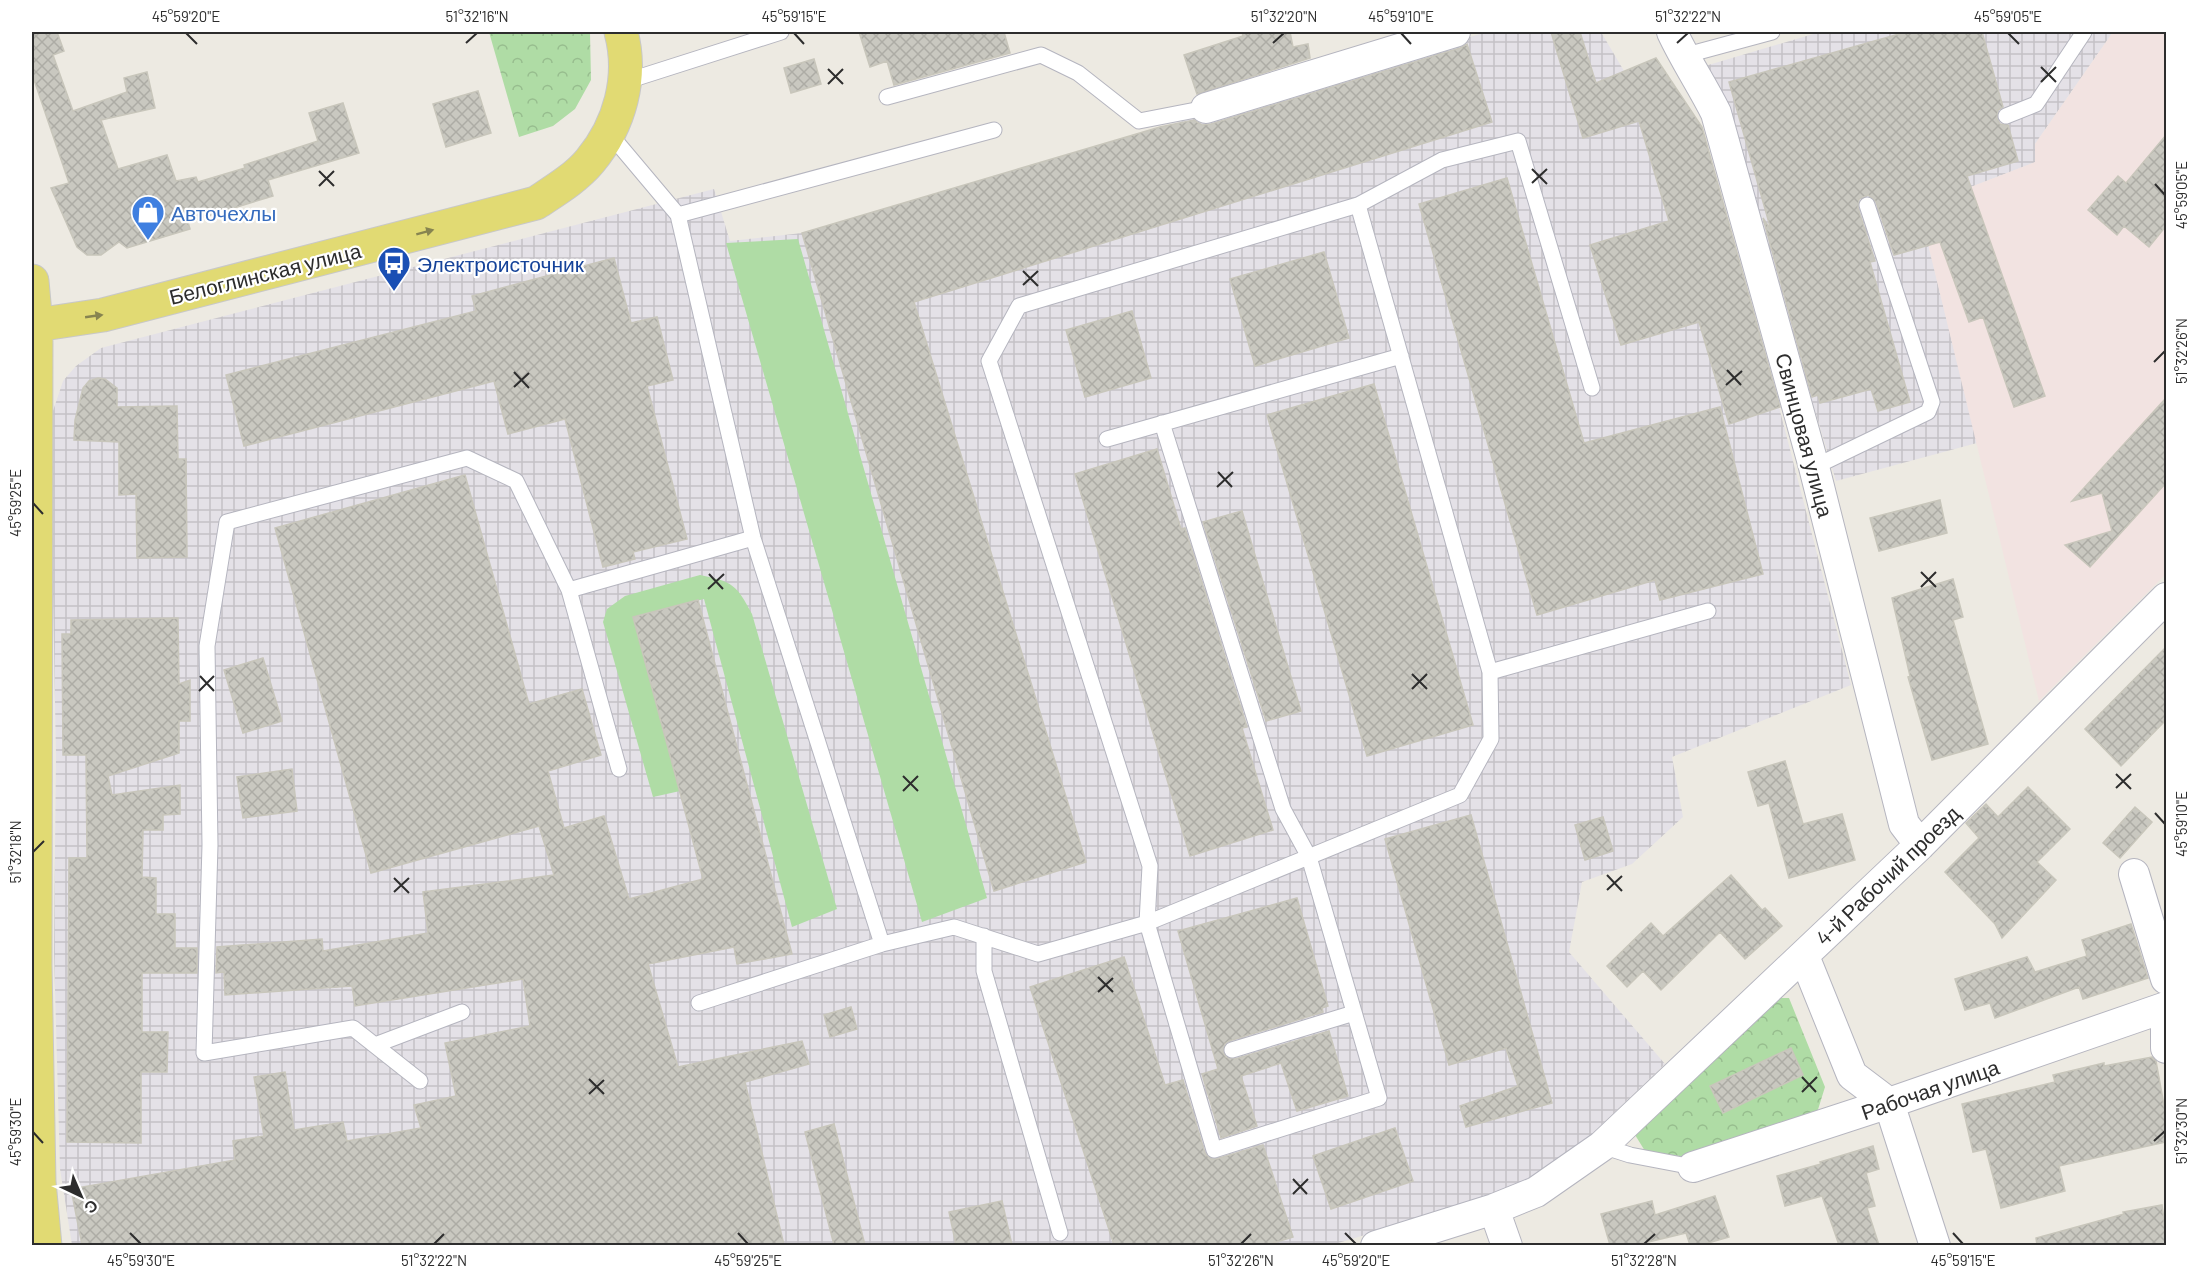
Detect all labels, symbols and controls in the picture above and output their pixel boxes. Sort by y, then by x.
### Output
text: 45°59'20"E [152,7,220,25]
text: 51°32'16"N [445,7,509,25]
text: 45°59'15"E [761,7,827,25]
text: 51°32'20"N [1251,7,1317,25]
text: 45°59'10"E [1368,7,1434,25]
text: 51°32'22"N [1655,7,1721,25]
text: 45°59'05"E [1974,7,2042,25]
text: 45°59'05"E [2172,161,2190,229]
shop icon: Авточехлы [130,194,166,241]
place label: Авточехлы [171,200,276,225]
one-way arrow [416,226,434,236]
street label: Белоглинская улица [166,237,364,309]
bus stop icon: Электроисточник [376,245,412,292]
place label: Электроисточник [417,251,585,276]
one-way arrow [84,312,103,321]
text: 51°32'26"N [2172,318,2190,384]
street label: Свинцовая улица [1771,350,1839,520]
text: 45°59'25"E [6,469,24,537]
text: 45°59'10"E [2172,791,2190,857]
street label: 4-й Рабочий проезд [1810,800,1964,950]
text: 51°32'18"N [6,820,24,884]
street label: Рабочая улица [1858,1054,2003,1124]
text: 45°59'30"E [6,1098,24,1166]
text: 51°32'30"N [2172,1098,2190,1164]
north arrow [51,1166,111,1226]
text: С [81,1196,103,1218]
text: 45°59'30"E [107,1251,175,1269]
text: 51°32'22"N [401,1251,467,1269]
text: 45°59'25"E [714,1251,782,1269]
text: 51°32'26"N [1208,1251,1274,1269]
text: 45°59'20"E [1322,1251,1390,1269]
text: 51°32'28"N [1611,1251,1677,1269]
text: 45°59'15"E [1930,1251,1996,1269]

